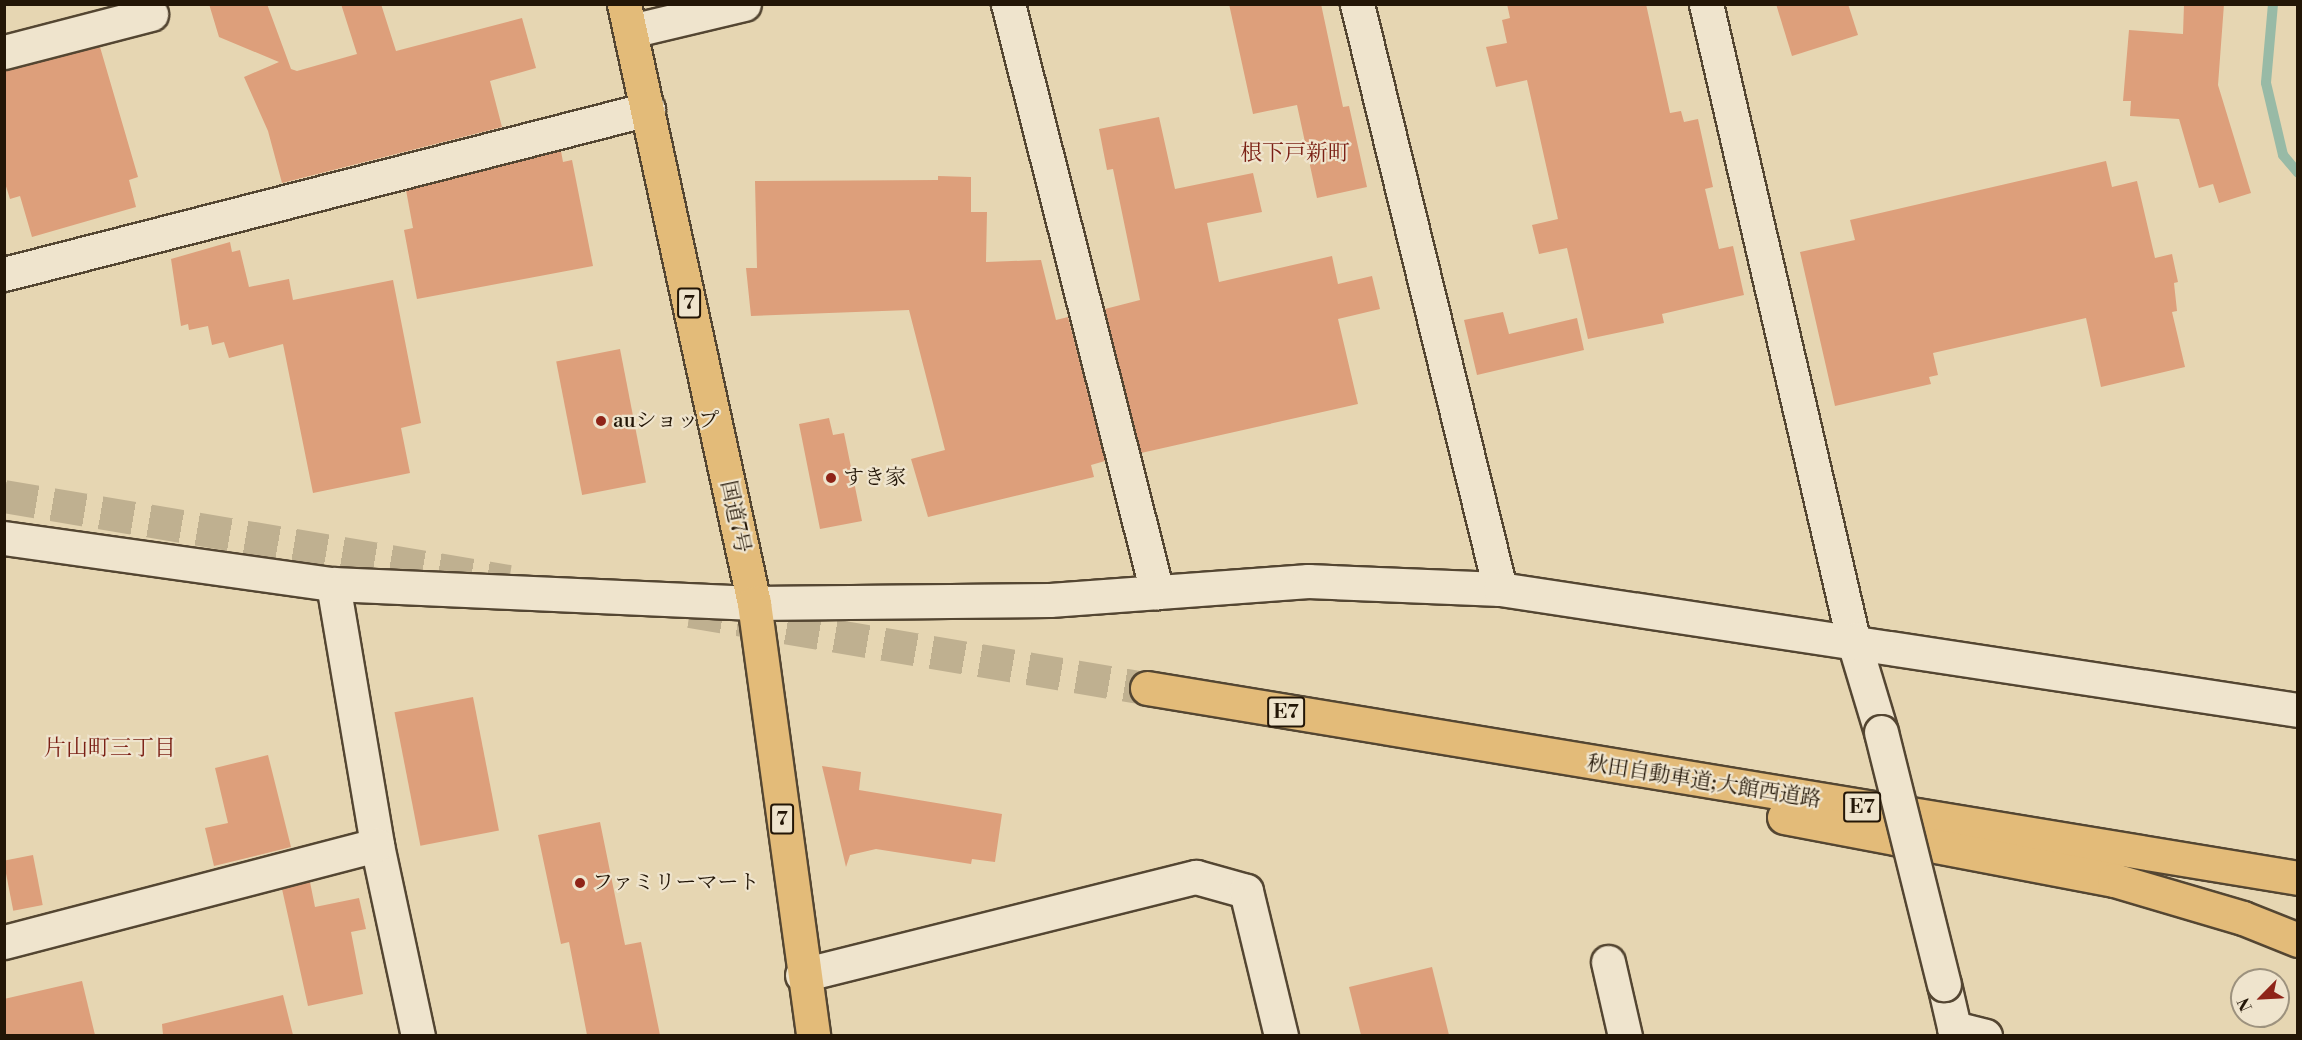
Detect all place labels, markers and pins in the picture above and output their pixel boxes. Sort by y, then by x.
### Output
place label: auショップ [613,408,720,434]
marker: auショップ [594,414,608,428]
place label: すき家 [843,465,906,491]
marker: すき家 [824,471,838,485]
place label: ファミリーマート [592,870,760,896]
marker: ファミリーマート [573,876,587,890]

